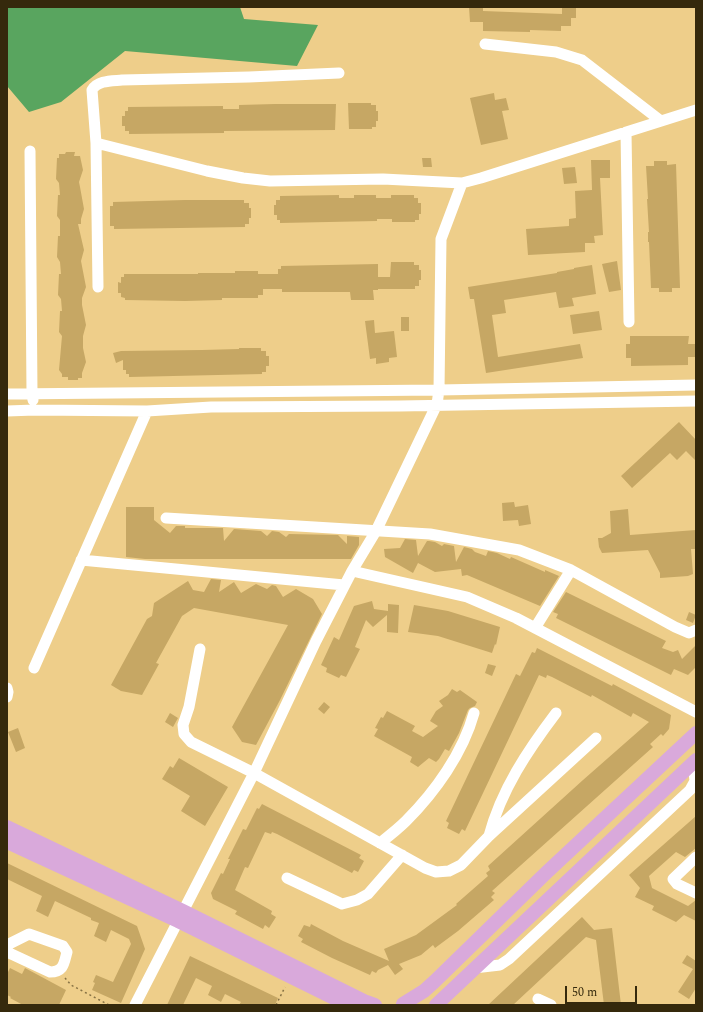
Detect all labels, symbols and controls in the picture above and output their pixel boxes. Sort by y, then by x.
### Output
scale bar [567,978,639,1004]
text: 50 m [572,983,597,1002]

